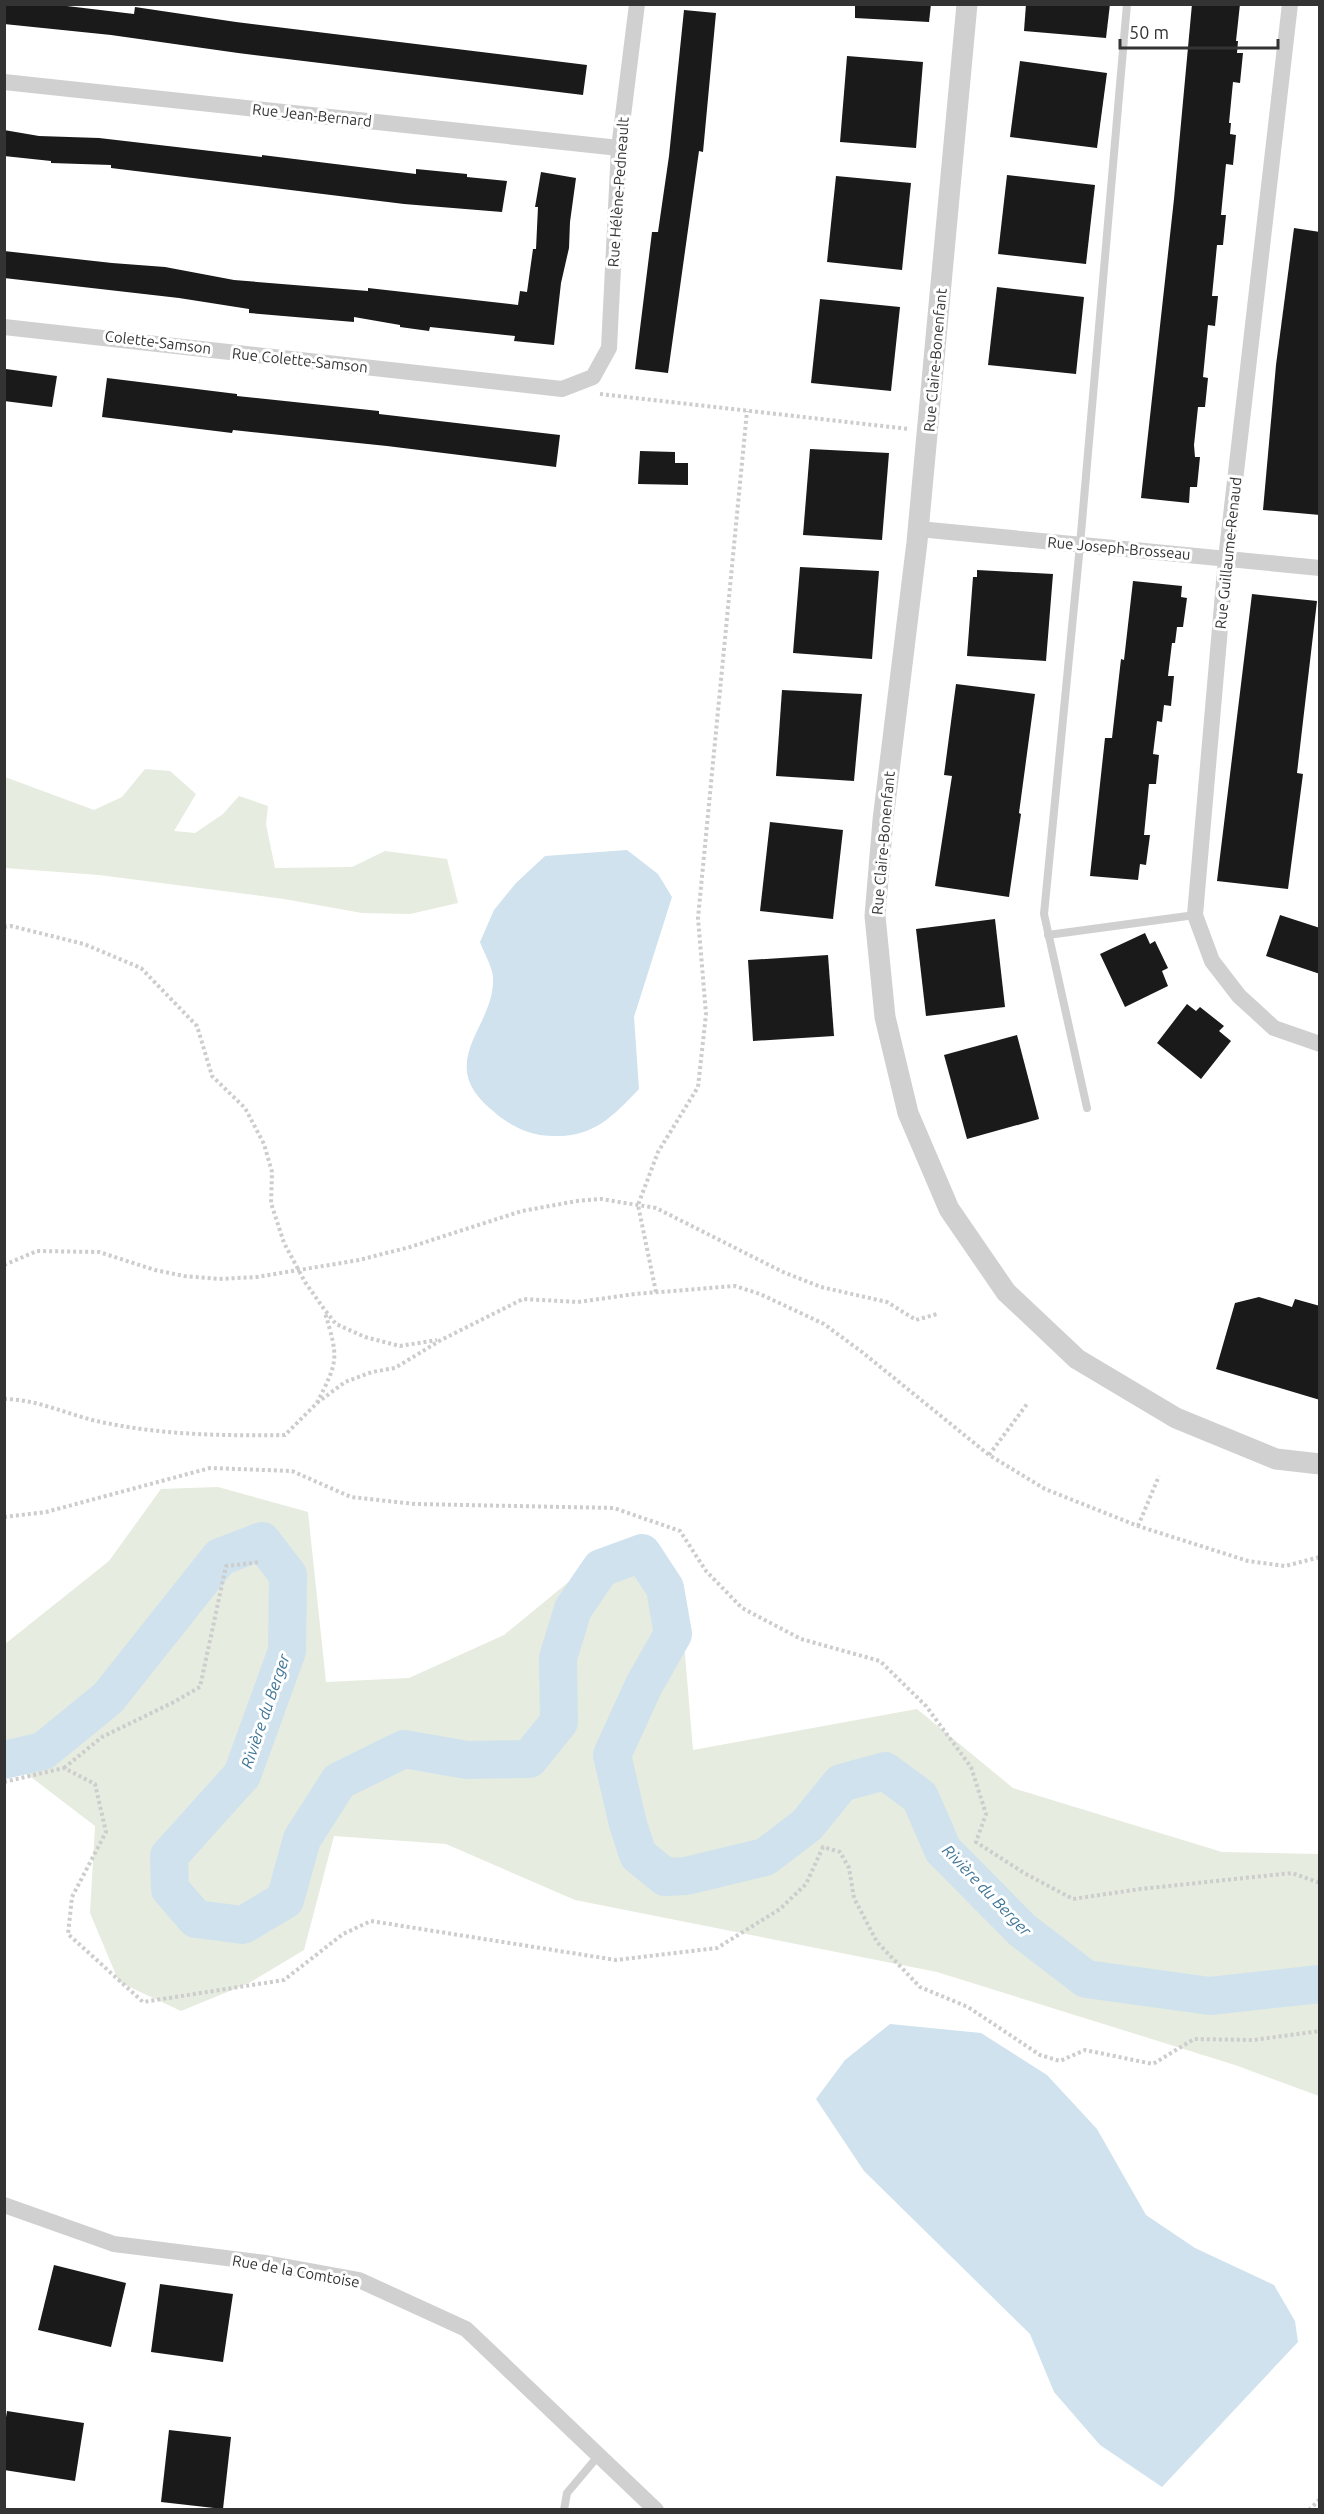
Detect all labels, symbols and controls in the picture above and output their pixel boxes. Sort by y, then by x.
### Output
scale bar [1120,12,1278,50]
text: 50 m [1129,22,1169,42]
street label: Rue Jean-Bernard [251,100,373,130]
street label: Rue Hélène-Pedneault [604,116,632,268]
street label: Rue Claire-Bonenfant [920,287,950,432]
street label: Colette-Samson [104,327,212,357]
street label: Rue Colette-Samson [231,344,369,376]
street label: Rue Guillaume-Renaud [1212,476,1244,630]
street label: Rue Joseph-Brosseau [1047,533,1191,563]
street label: Rue Claire-Bonenfant [868,770,898,915]
water label: Rivière du Berger [237,1651,293,1770]
water label: Rivière du Berger [939,1841,1036,1940]
street label: Rue de la Comtoise [231,2251,361,2291]

